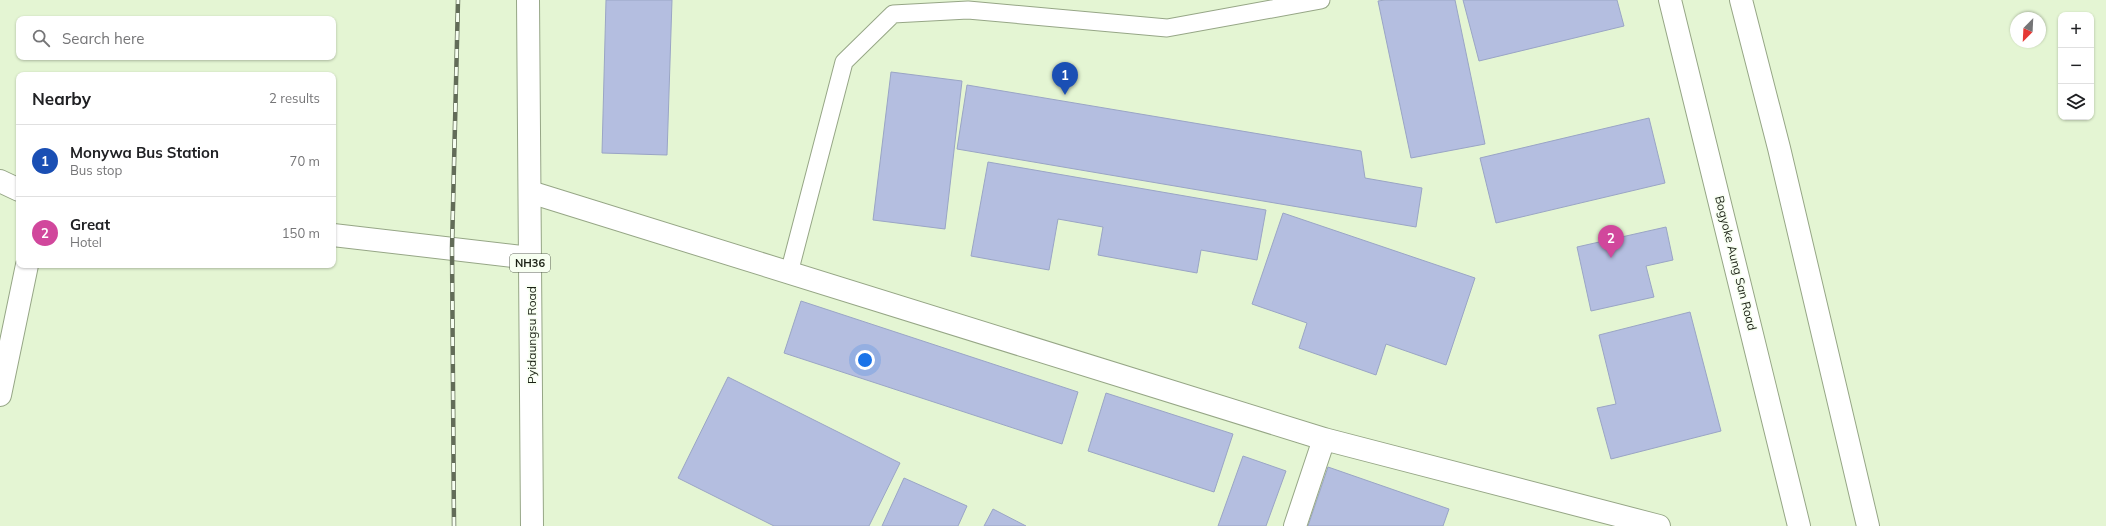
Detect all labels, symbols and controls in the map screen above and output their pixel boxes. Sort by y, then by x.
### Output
north arrow [2010,12,2046,48]
map controls [2058,12,2094,120]
button: + [2058,12,2094,48]
search box [16,16,336,60]
icon: search [30,27,52,49]
text: Search here [62,29,144,48]
button: − [2058,48,2094,84]
pin: 1 [1052,62,1078,95]
button: layers [2058,84,2094,120]
text: Nearby [32,88,91,109]
text: 2 results [269,90,320,106]
text: Monywa Bus Station [70,143,219,162]
text: 1 [41,153,49,169]
text: 70 m [290,153,320,169]
text: Bus stop [70,162,122,178]
street label: Bogyoke Aung San Road [1712,194,1760,332]
text: Great [70,215,110,234]
text: 2 [41,225,49,241]
text: 150 m [282,225,320,241]
pin: 2 [1598,225,1624,258]
text: Hotel [70,234,102,250]
road number: NH36 [510,254,550,272]
street label: Pyidaungsu Road [524,286,539,384]
your location [855,350,875,370]

